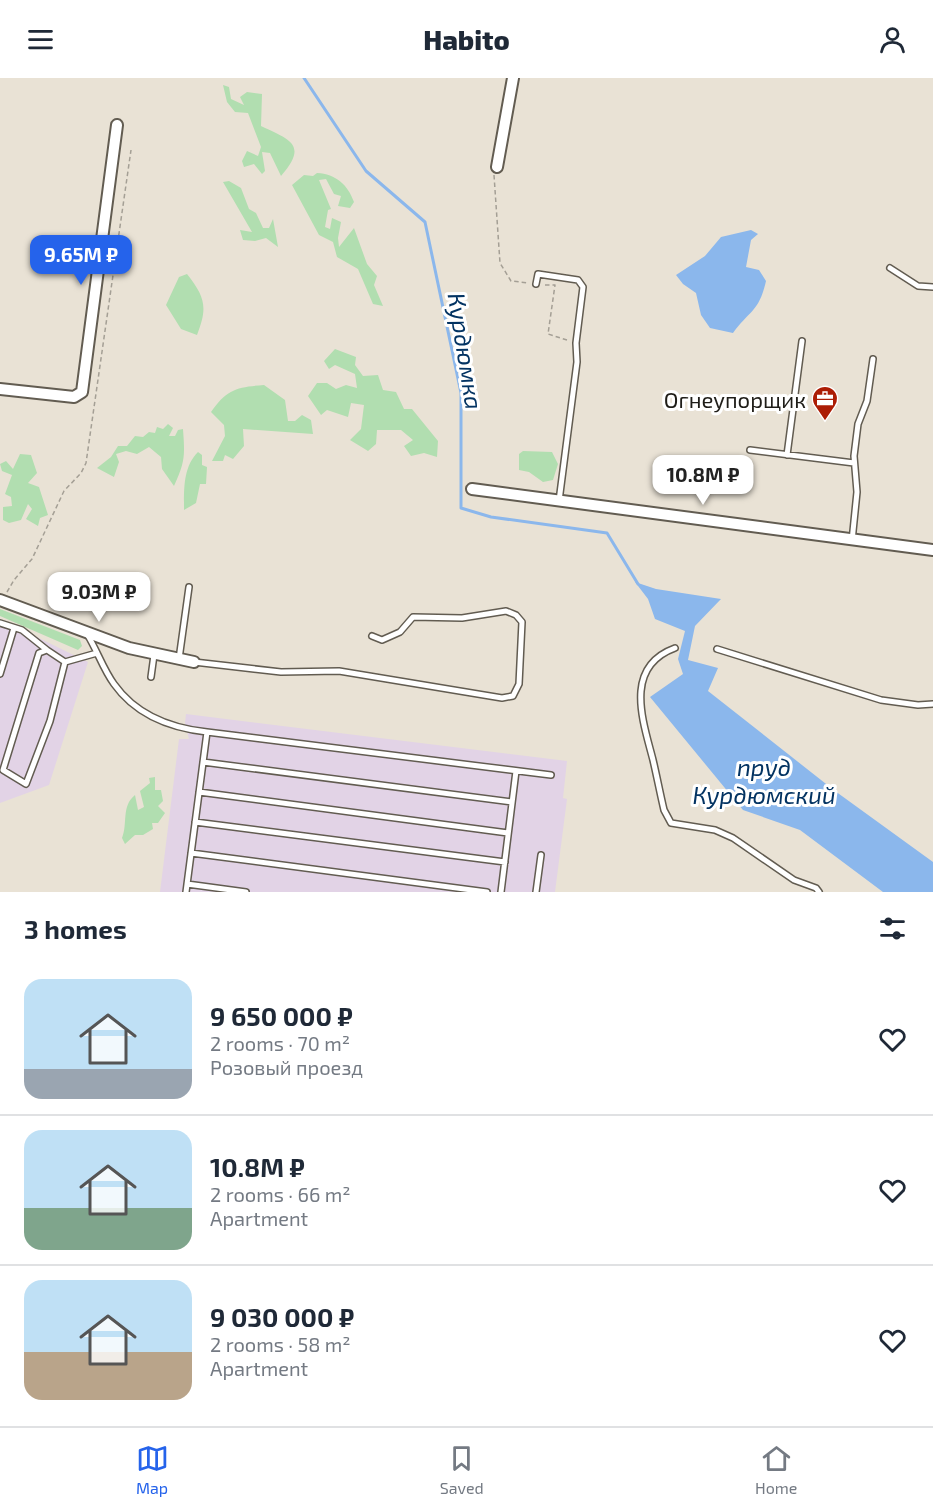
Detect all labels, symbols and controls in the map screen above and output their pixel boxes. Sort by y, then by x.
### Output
icon: menu [24,23,57,56]
text: Habito [423,23,510,55]
icon: person [876,23,909,56]
pin: 9.65M ₽ [26,235,136,286]
text: 9.65M ₽ [44,242,118,266]
water label: Курдюмка [442,290,490,412]
office icon: Огнеупорщик [810,384,840,422]
place label: Огнеупорщик [664,386,806,413]
pin: 10.8M ₽ [648,455,758,506]
text: 10.8M ₽ [666,462,740,486]
pin: 9.03M ₽ [44,572,154,623]
text: 9.03M ₽ [61,579,137,603]
water label: пруд Курдюмский [692,752,836,809]
icon: filters [876,912,909,945]
text: 3 homes [24,913,127,944]
text: 9 650 000 ₽ [210,1000,353,1031]
icon: home [72,1003,144,1075]
icon: heart [876,1023,909,1056]
text: 2 rooms · 70 m² [210,1031,350,1055]
text: Розовый проезд [210,1055,363,1079]
text: 10.8M ₽ [210,1151,305,1182]
icon: home [72,1154,144,1226]
icon: heart [876,1174,909,1207]
text: 2 rooms · 66 m² [210,1182,351,1206]
text: Apartment [210,1206,308,1230]
text: 9 030 000 ₽ [210,1301,354,1332]
icon: home [72,1304,144,1376]
icon: heart [876,1324,909,1357]
text: 2 rooms · 58 m² [210,1332,351,1356]
text: Apartment [210,1356,308,1380]
tab: Map [136,1442,169,1497]
tab: Saved [440,1442,484,1497]
tab: Home [755,1442,797,1497]

